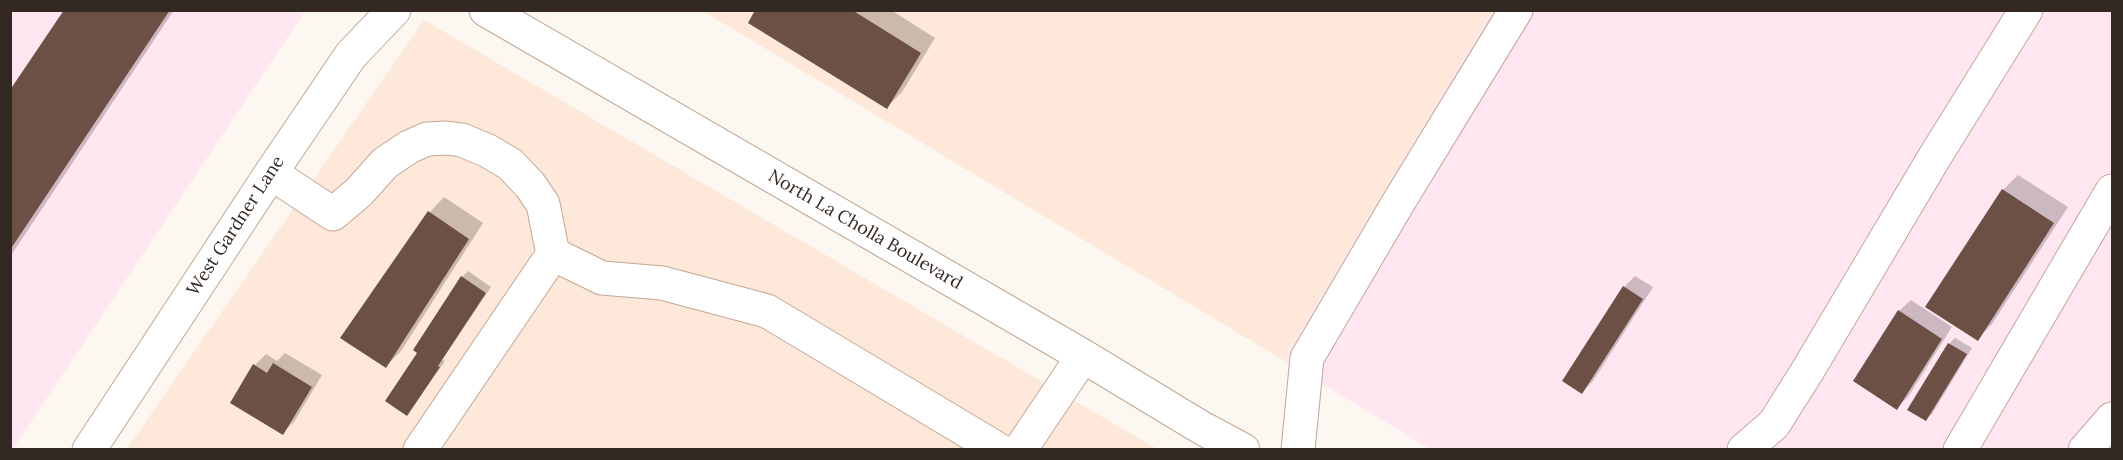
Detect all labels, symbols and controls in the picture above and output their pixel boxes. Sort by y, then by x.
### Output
street label: West Gardner Lane [183,152,289,300]
street label: North La Cholla Boulevard [764,165,966,295]

